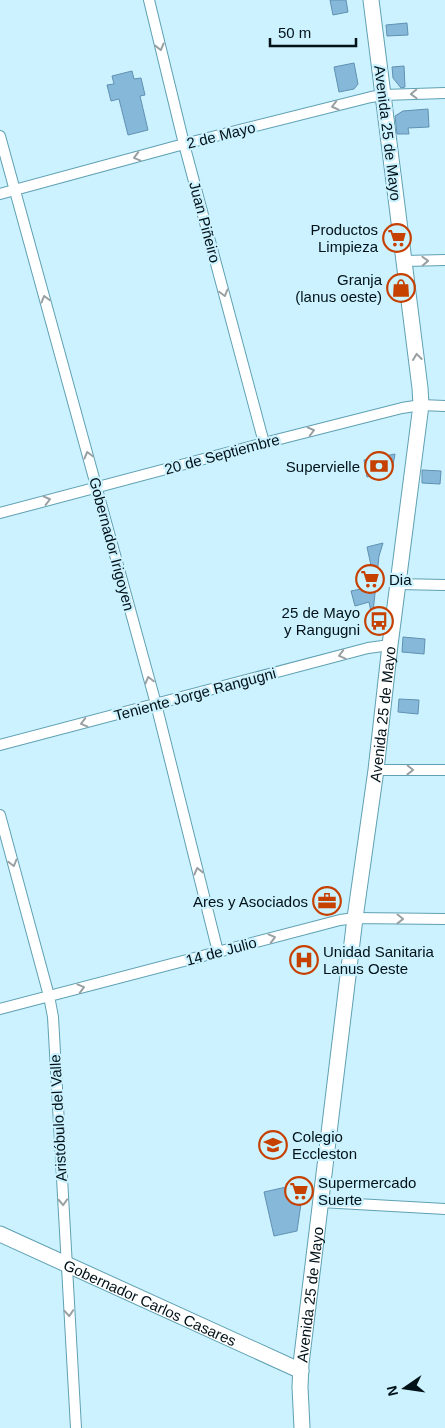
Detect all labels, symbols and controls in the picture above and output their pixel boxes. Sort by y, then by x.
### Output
scale bar [270,15,356,47]
text: 50 m [278,24,311,41]
one-way arrow [154,43,165,52]
street label: Avenida 25 de Mayo [371,64,405,202]
one-way arrow [410,89,418,99]
one-way arrow [331,100,340,111]
street label: 2 de Mayo [185,118,257,152]
one-way arrow [133,151,142,161]
street label: Juan Piñeiro [186,180,224,264]
place label: Productos Limpieza [310,221,379,255]
supermarket icon: Productos Limpieza [382,223,412,253]
one-way arrow [422,256,429,266]
place label: Granja (lanus oeste) [295,271,383,305]
shop icon: Granja (lanus oeste) [386,273,416,303]
one-way arrow [218,288,228,296]
one-way arrow [40,295,50,303]
one-way arrow [412,352,423,360]
one-way arrow [306,426,315,437]
street label: 20 de Septiembre [163,430,281,478]
bank icon: Supervielle [364,451,394,481]
one-way arrow [83,452,93,460]
place label: Supervielle [286,458,360,475]
street label: Gobernador Irigoyen [86,475,138,613]
one-way arrow [43,496,51,506]
supermarket icon: Dia [355,564,385,594]
place label: Dia [389,571,412,588]
place label: 25 de Mayo y Rangugni [282,604,360,638]
bus stop icon: 25 de Mayo y Rangugni [364,606,394,636]
street label: Avenida 25 de Mayo [366,645,398,783]
one-way arrow [338,649,347,660]
street label: Teniente Jorge Rangugni [112,664,278,724]
one-way arrow [145,676,155,684]
one-way arrow [79,717,88,728]
one-way arrow [407,765,415,775]
one-way arrow [7,858,17,866]
one-way arrow [193,866,204,875]
office icon: Ares y Asociados [312,886,342,916]
place label: Ares y Asociados [193,893,308,910]
one-way arrow [396,914,404,924]
street label: 14 de Julio [184,933,258,969]
one-way arrow [268,933,277,944]
place label: Unidad Sanitaria Lanus Oeste [323,943,435,977]
hospital icon: Unidad Sanitaria Lanus Oeste [289,945,319,975]
one-way arrow [76,983,85,994]
street label: Aristóbulo del Valle [46,1054,70,1182]
place label: Colegio Eccleston [292,1128,357,1162]
school or university icon: Colegio Eccleston [258,1130,288,1160]
place label: Supermercado Suerte [318,1174,416,1208]
supermarket icon: Supermercado Suerte [284,1176,314,1206]
one-way arrow [57,1198,68,1206]
street label: Avenida 25 de Mayo [293,1226,326,1363]
street label: Gobernador Carlos Casares [61,1256,239,1349]
one-way arrow [63,1309,74,1317]
north arrow [380,1363,430,1413]
text: N [383,1384,401,1398]

